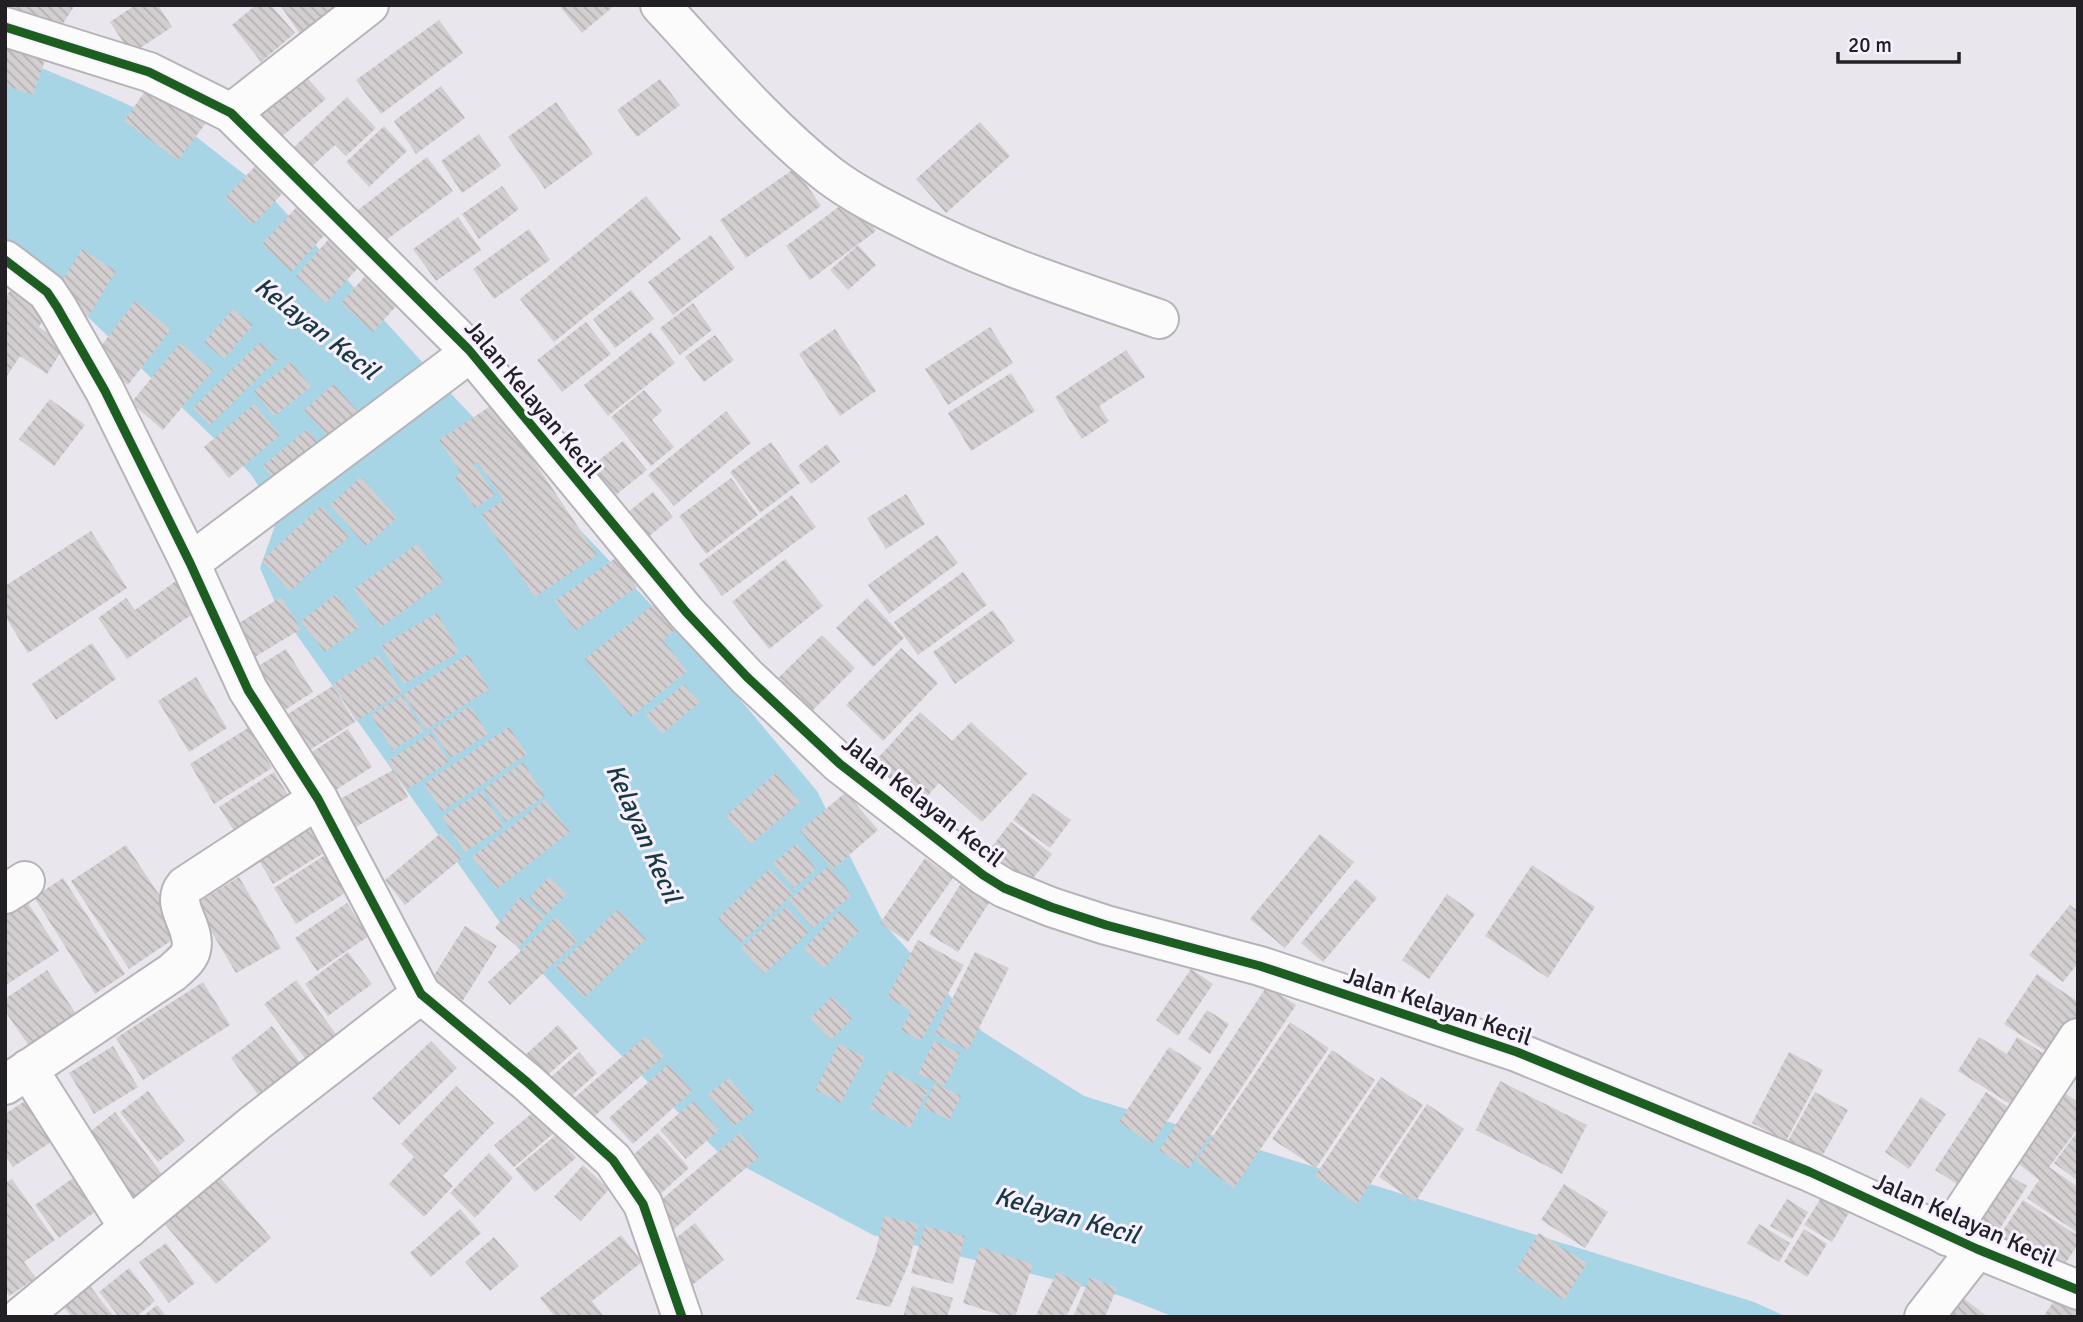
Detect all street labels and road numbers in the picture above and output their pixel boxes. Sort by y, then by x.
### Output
street label: Jalan Kelayan Kecil [458,314,608,484]
street label: Jalan Kelayan Kecil [836,728,1010,874]
street label: Jalan Kelayan Kecil [1340,960,1536,1052]
street label: Jalan Kelayan Kecil [1869,1166,2061,1274]

